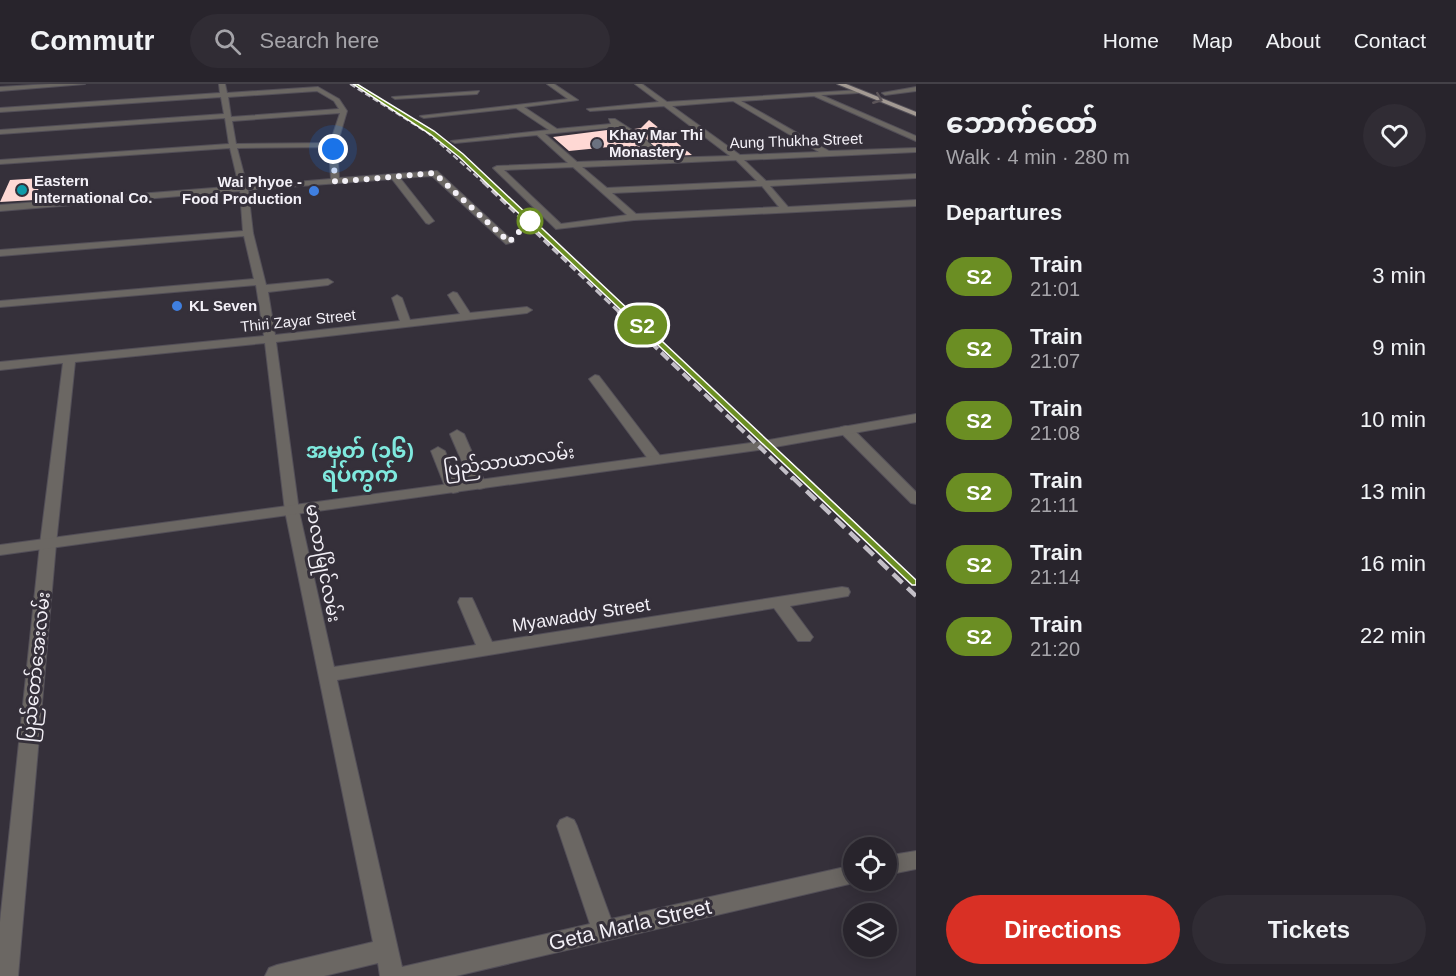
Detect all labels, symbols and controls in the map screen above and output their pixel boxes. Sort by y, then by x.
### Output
search box [190,14,610,68]
text: Commutr [30,25,154,56]
icon: search [211,25,244,58]
text: Search here [259,28,379,53]
text: Home [1103,29,1159,52]
text: Map [1192,29,1233,52]
text: About [1266,29,1321,52]
text: Contact [1354,29,1426,52]
one-way arrow [872,92,883,104]
button: heart [1363,104,1426,167]
text: ဘောက်ထော် [946,108,1098,139]
place label: Khay Mar Thi Monastery [609,126,703,160]
street label: Aung Thukha Street [729,130,864,151]
your location [318,134,348,164]
marker: Khay Mar Thi Monastery [590,137,604,151]
text: Walk · 4 min · 280 m [946,146,1130,168]
place label: Eastern International Co. [34,172,152,206]
place label: Wai Phyoe - Food Production [182,173,302,207]
marker: Eastern International Co. [15,183,29,197]
marker: Wai Phyoe - Food Production [307,184,321,198]
text: Departures [946,200,1062,225]
unlabelled marker [517,208,543,234]
text: Train [1030,252,1083,277]
text: 3 min [1372,263,1426,288]
text: S2 [966,265,992,288]
text: 21:01 [1030,278,1080,300]
place label: KL Seven [189,297,257,314]
marker: KL Seven [170,299,184,313]
street label: Thiri Zayar Street [239,306,357,335]
line badge: S2 [615,306,669,344]
text: S2 [629,314,655,337]
text: Train [1030,324,1083,349]
text: 9 min [1372,335,1426,360]
text: S2 [966,337,992,360]
text: 21:07 [1030,350,1080,372]
text: Train [1030,396,1083,421]
text: 10 min [1360,407,1426,432]
text: S2 [966,409,992,432]
text: 21:08 [1030,422,1080,444]
district label: အမှတ် (၁၆) ရပ်ကွက် [306,435,414,492]
street label: ပြည်သာယာလမ်း [442,439,576,485]
text: Train [1030,468,1083,493]
text: 13 min [1360,479,1426,504]
text: S2 [966,481,992,504]
text: 21:11 [1030,494,1079,516]
street label: မာလာမြိုင်လမ်း [297,501,348,625]
text: Train [1030,540,1083,565]
text: 16 min [1360,551,1426,576]
text: S2 [966,553,992,576]
text: 21:14 [1030,566,1080,588]
street label: ပြည်တော်အေးလမ်း [15,591,59,744]
street label: Myawaddy Street [511,594,651,636]
text: Train [1030,612,1083,637]
text: 22 min [1360,623,1426,648]
text: S2 [966,625,992,648]
text: 21:20 [1030,638,1080,660]
map controls [843,837,897,957]
button: locate [843,837,897,891]
street label: Geta Marla Street [547,895,713,954]
button: Directions [946,895,1180,964]
button: Tickets [1192,895,1426,964]
button: layers [843,903,897,957]

